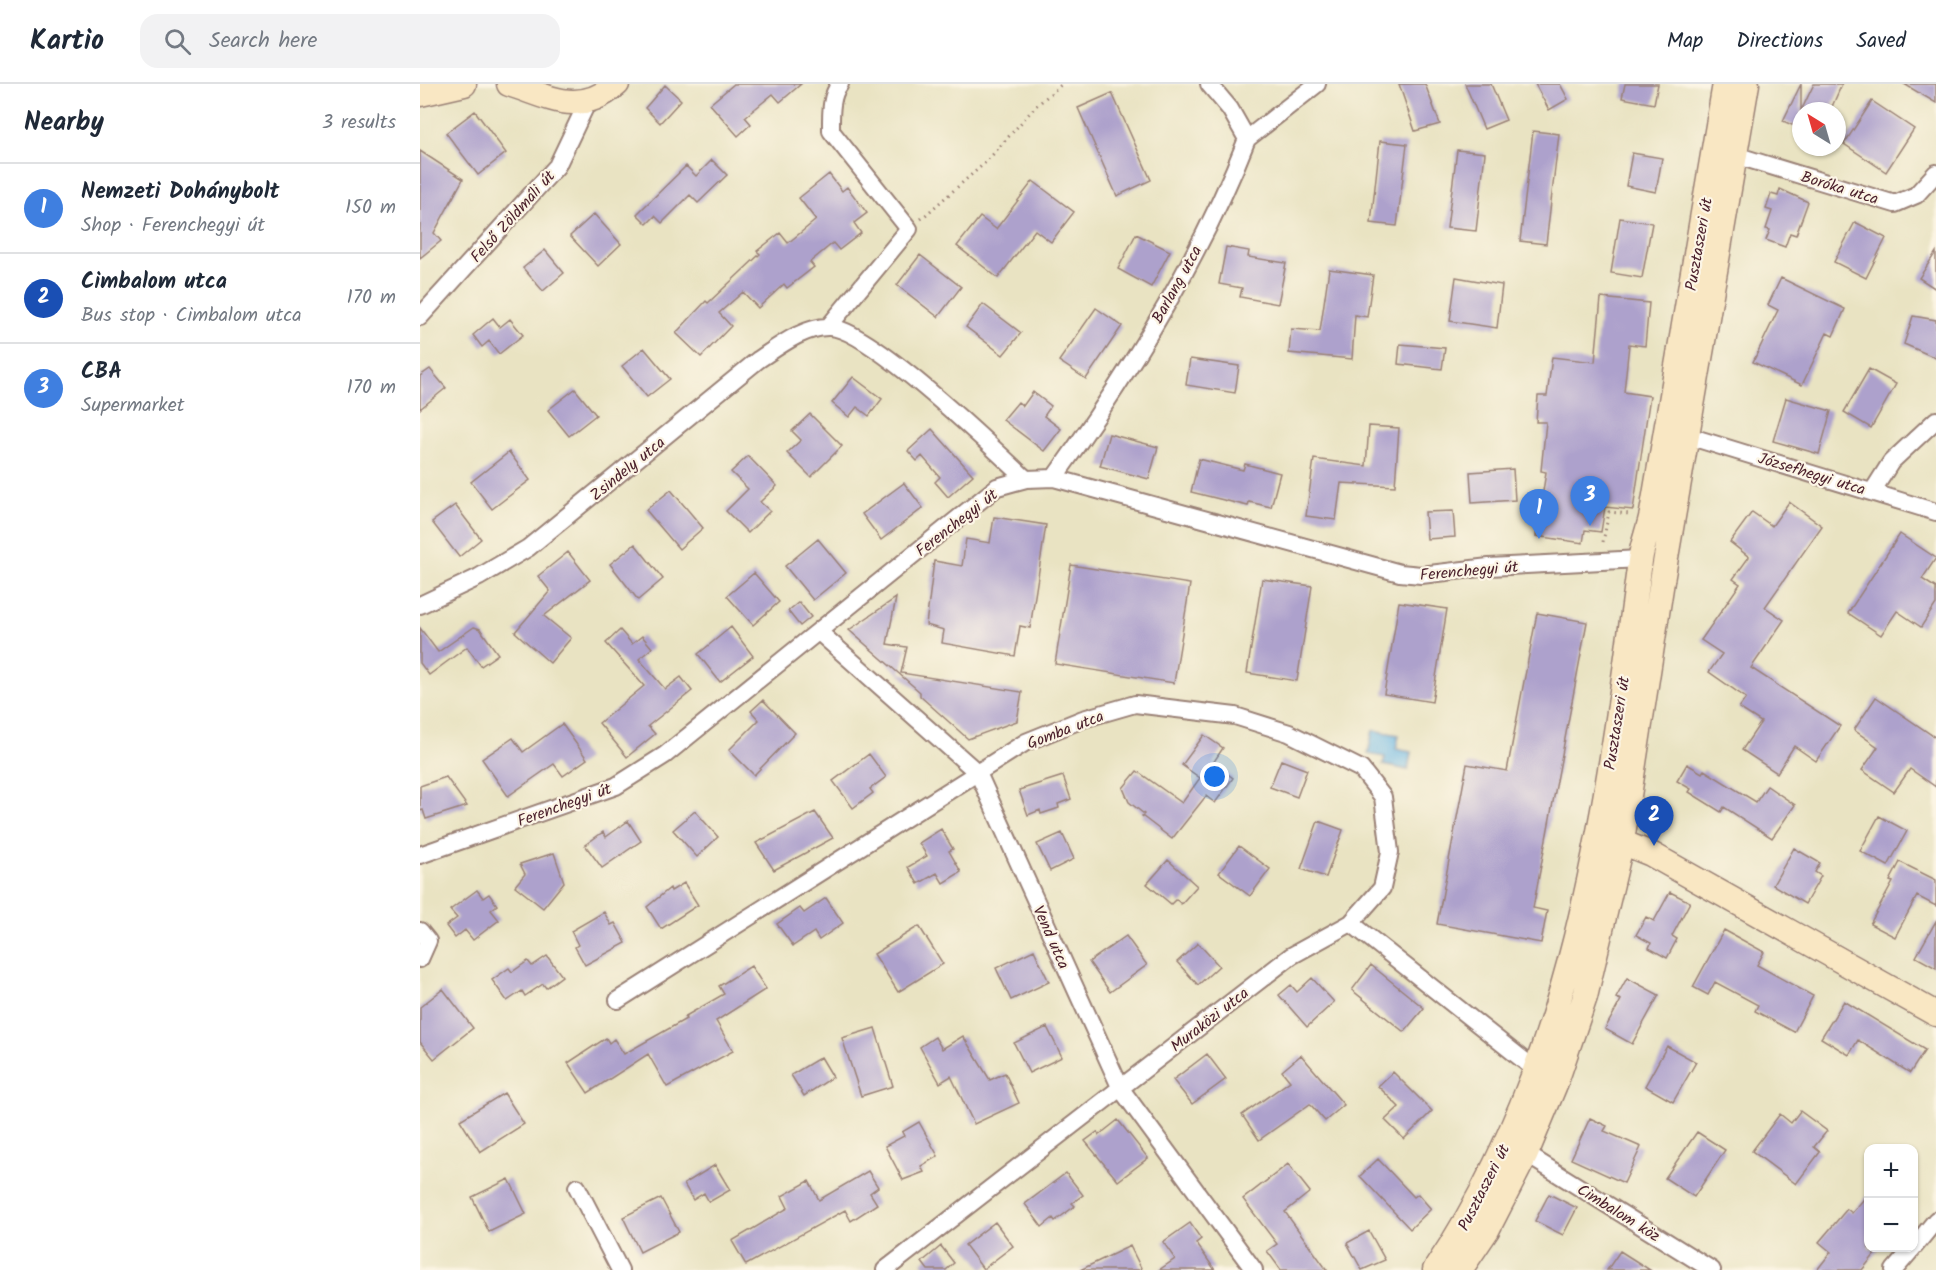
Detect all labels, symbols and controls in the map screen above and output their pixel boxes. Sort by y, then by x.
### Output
search box [140,14,560,68]
text: Kartio [30,19,104,64]
text: Search here [209,24,317,59]
icon: search [161,25,194,58]
text: Map [1667,25,1703,58]
text: Directions [1736,25,1823,58]
text: Saved [1856,25,1906,58]
text: Nearby [24,102,104,144]
north arrow [1792,102,1846,156]
text: 3 results [322,107,396,139]
street label: Felső Zöldmáli út [465,164,562,269]
street label: Boróka utca [1798,165,1881,212]
text: Nemzeti Dohánybolt [81,175,279,210]
text: 1 [40,192,47,224]
text: 150 m [345,192,396,224]
street label: Pusztaszeri út [1679,195,1720,293]
text: Shop · Ferenchegyi út [81,210,265,242]
street label: Barlang utca [1146,241,1209,328]
text: Cimbalom utca [81,265,227,300]
text: 2 [38,282,49,314]
text: 170 m [347,282,396,314]
text: Bus stop · Cimbalom utca [81,300,302,332]
text: CBA [81,355,122,390]
text: 3 [38,372,49,404]
text: 170 m [347,372,396,404]
text: Supermarket [81,390,184,422]
street label: Zsindely utca [585,431,671,507]
street label: Józsefhegyi utca [1755,446,1868,503]
pin: 3 [1570,476,1610,526]
street label: Ferenchegyi út [910,482,1004,563]
pin: 1 [1520,490,1558,539]
street label: Ferenchegyi út [1419,555,1520,588]
street label: Pusztaszeri út [1598,674,1637,772]
street label: Gomba utca [1023,704,1108,757]
your location [1200,762,1229,791]
street label: Ferenchegyi út [514,777,616,834]
pin: 2 [1634,796,1674,846]
street label: Vend utca [1026,902,1076,973]
street label: Muraközi utca [1165,982,1255,1059]
street label: Pusztaszeri út [1452,1139,1517,1235]
map controls [1864,1144,1918,1252]
button: + [1864,1144,1918,1198]
street label: Cimbalom köz [1572,1178,1665,1249]
button: − [1864,1198,1918,1252]

